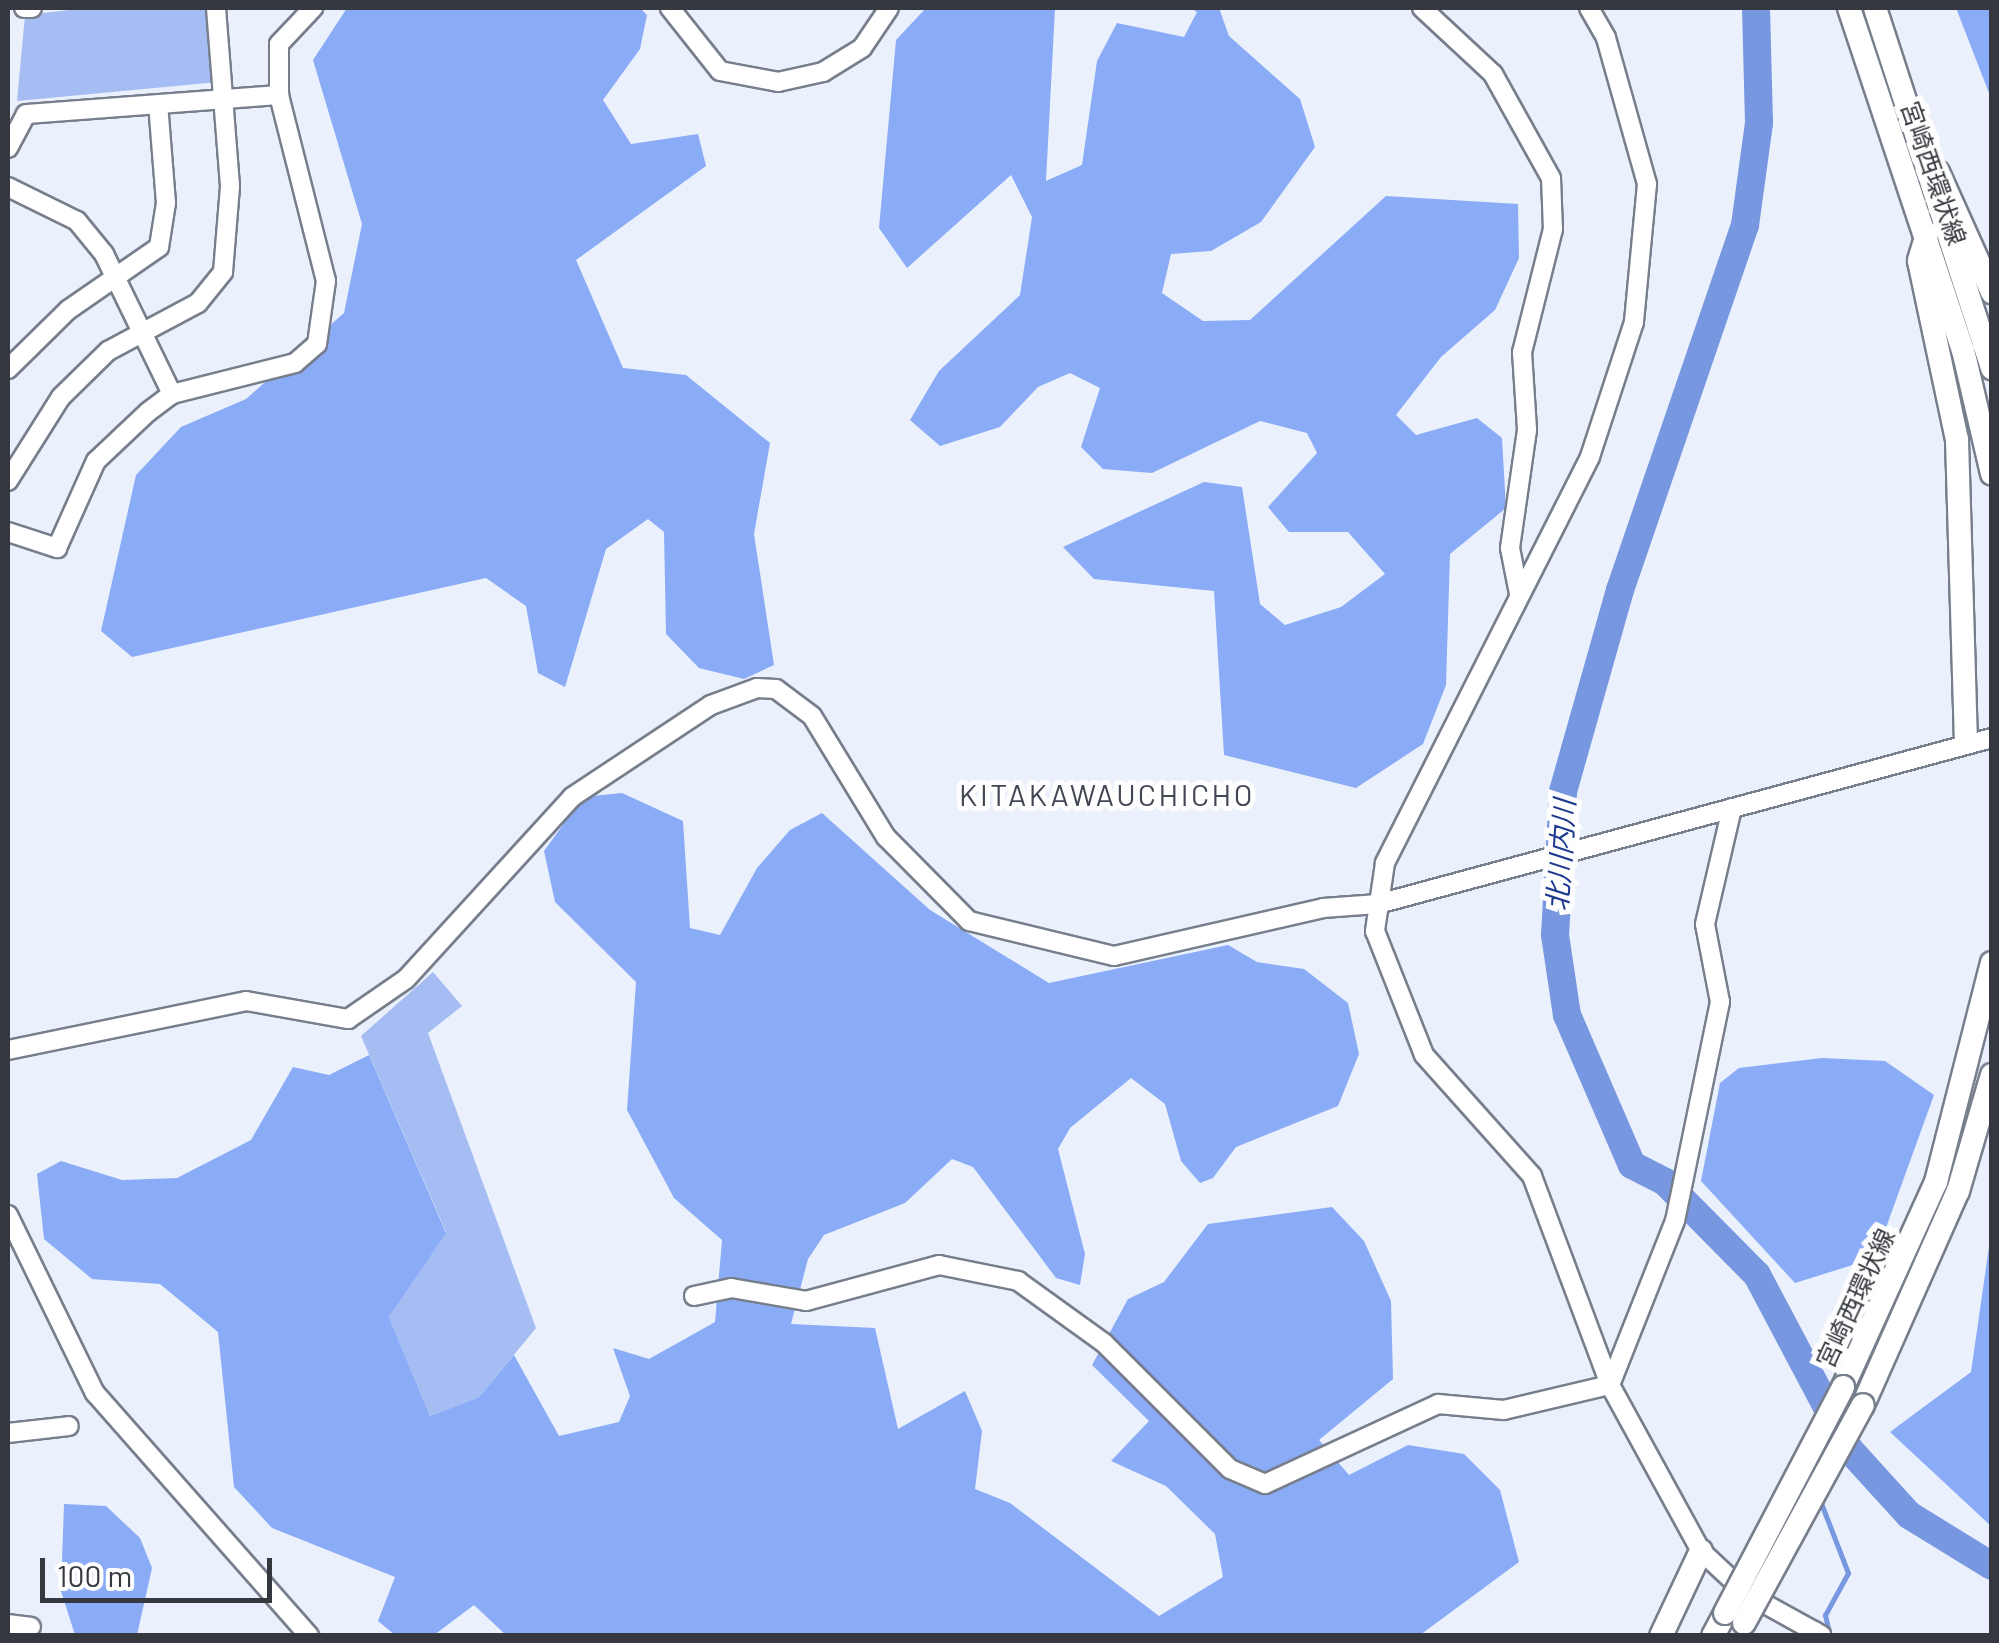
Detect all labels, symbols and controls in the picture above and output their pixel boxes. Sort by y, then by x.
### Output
street label: 宮崎西環状線 [1895,97,1973,249]
district label: KITAKAWAUCHICHO [959,776,1255,812]
water label: 北川内川 [1539,798,1581,912]
street label: 宮崎西環状線 [1810,1224,1900,1372]
scale bar [45,1538,278,1600]
text: 100 m [57,1557,132,1593]

